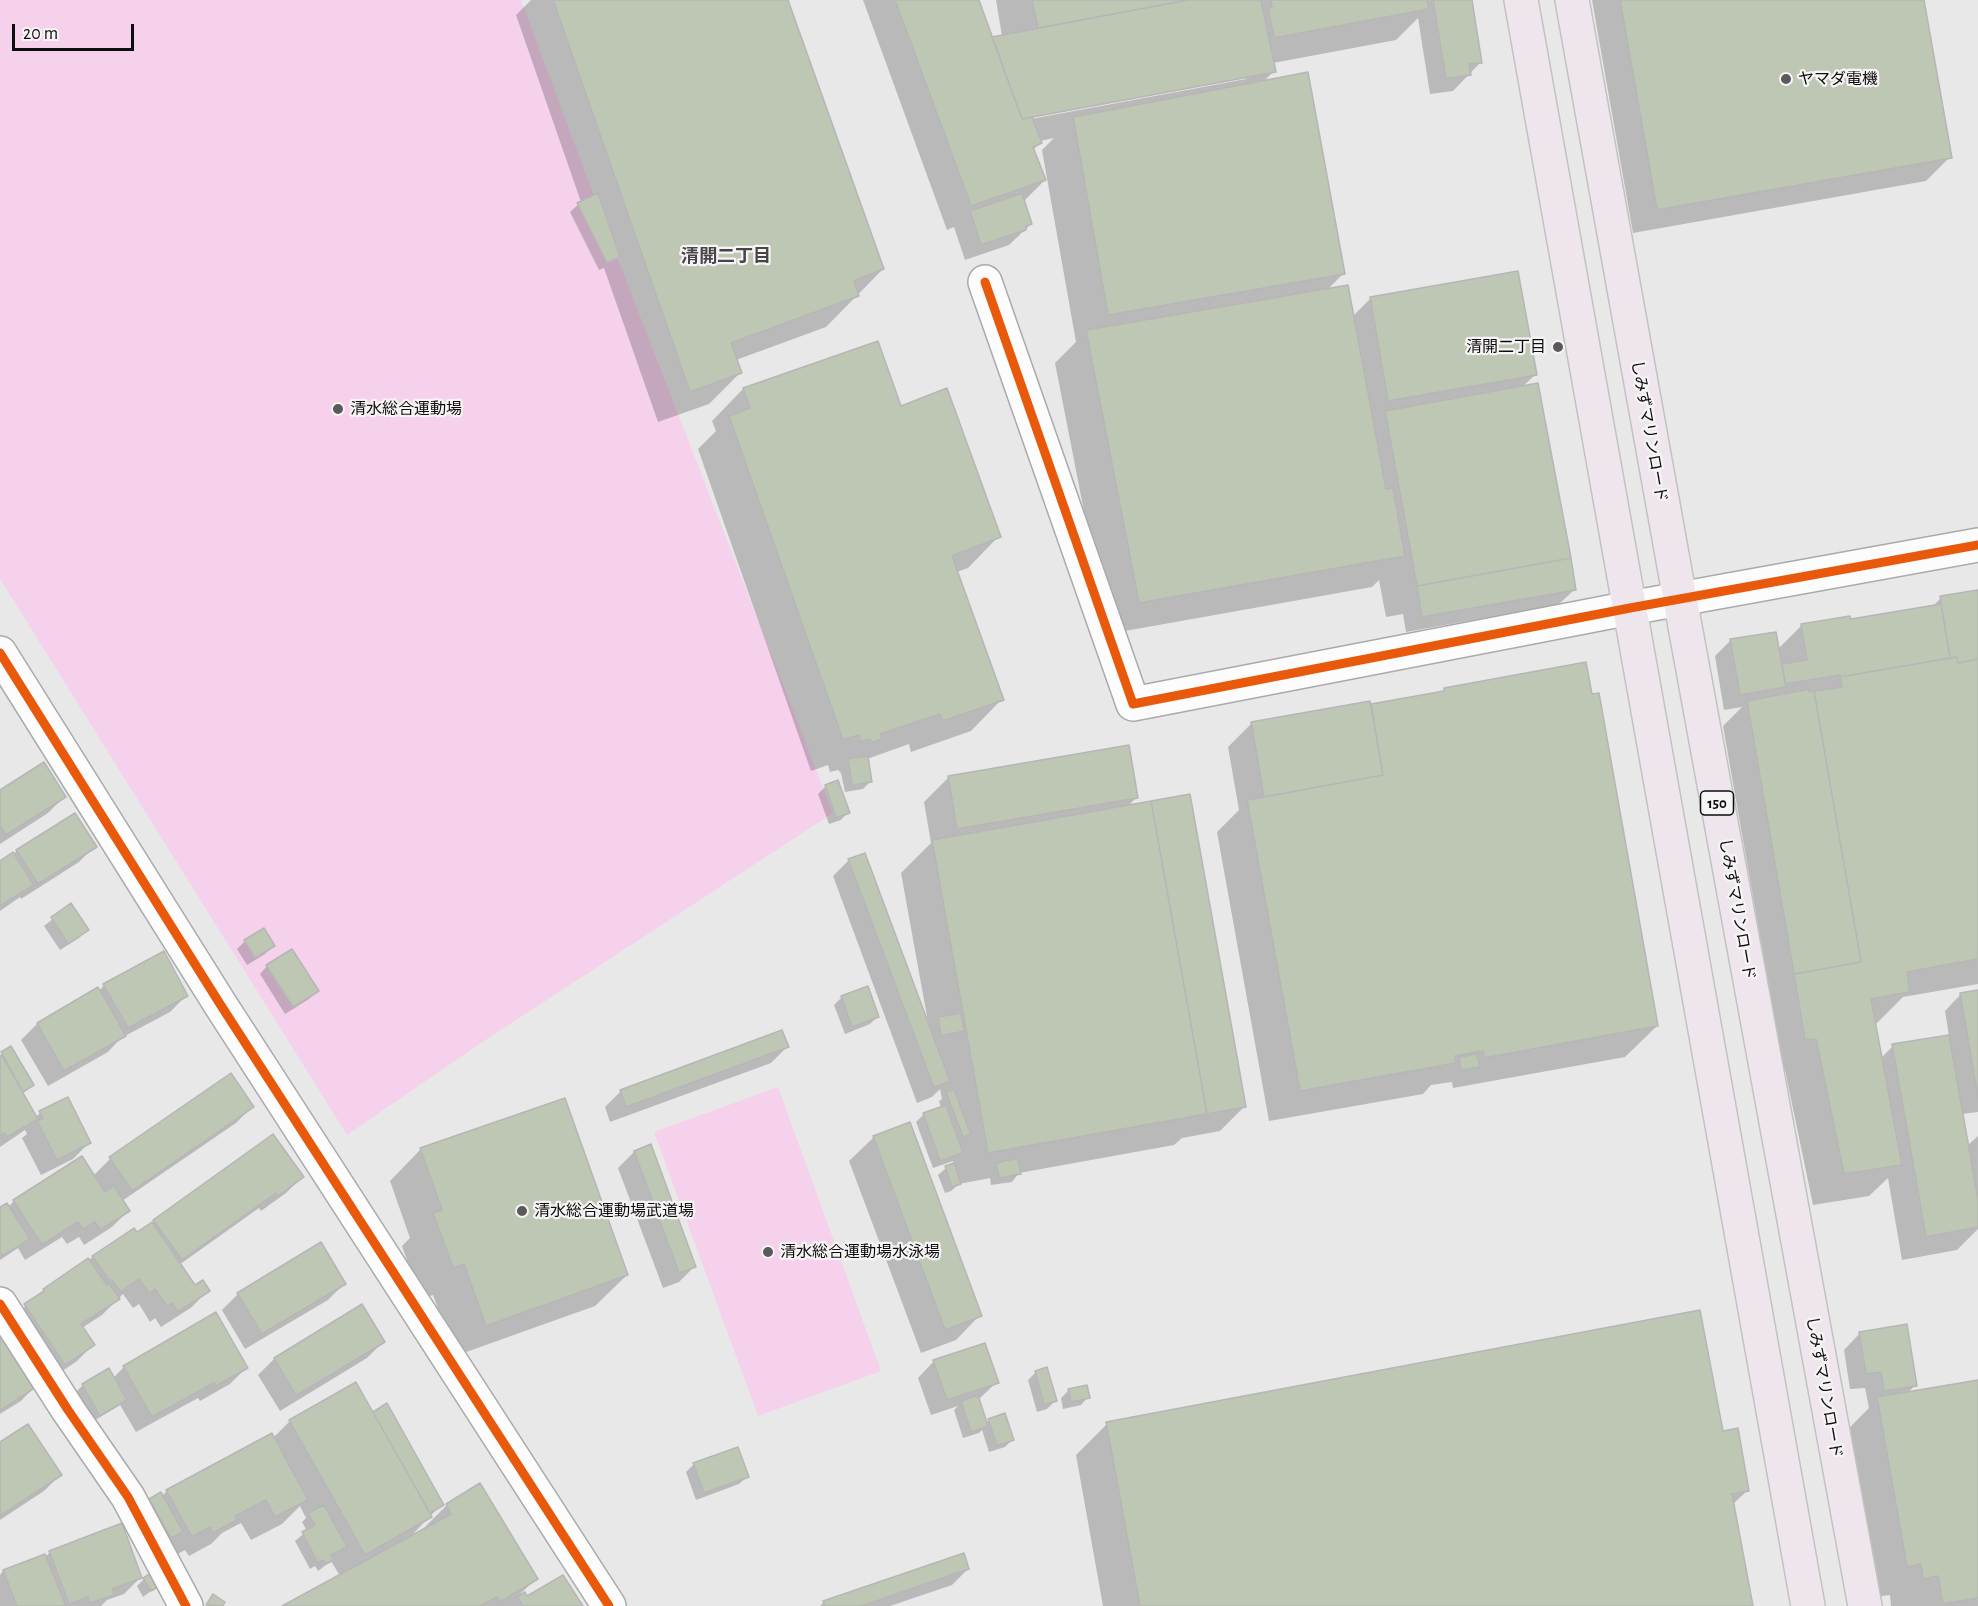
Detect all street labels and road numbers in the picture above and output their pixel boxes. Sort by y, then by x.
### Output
street label: しみずマリンロード [1627,358,1671,504]
road number: 150 [1700,791,1734,815]
street label: しみずマリンロード [1715,836,1759,982]
street label: しみずマリンロード [1802,1314,1846,1460]

